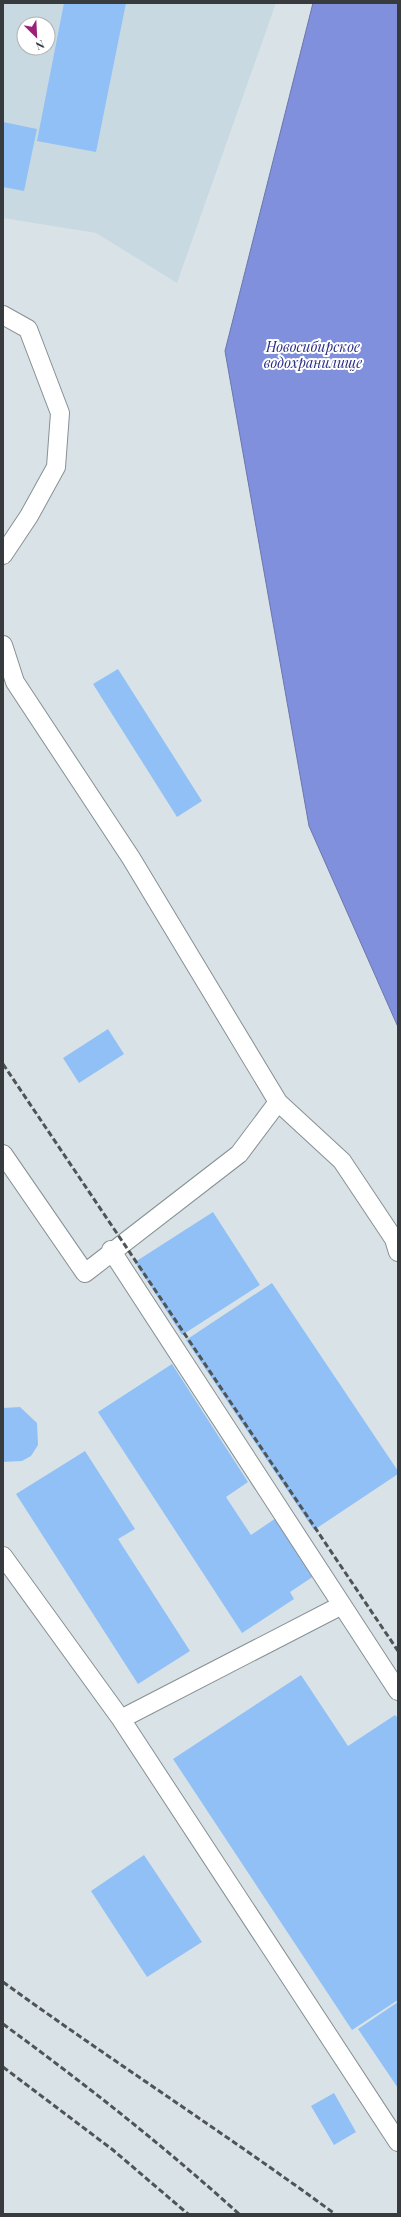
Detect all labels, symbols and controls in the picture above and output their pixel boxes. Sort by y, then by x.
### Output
north arrow [16,16,56,56]
text: N [34,37,47,54]
water label: Новосибирское водохранилище [264,337,362,372]

